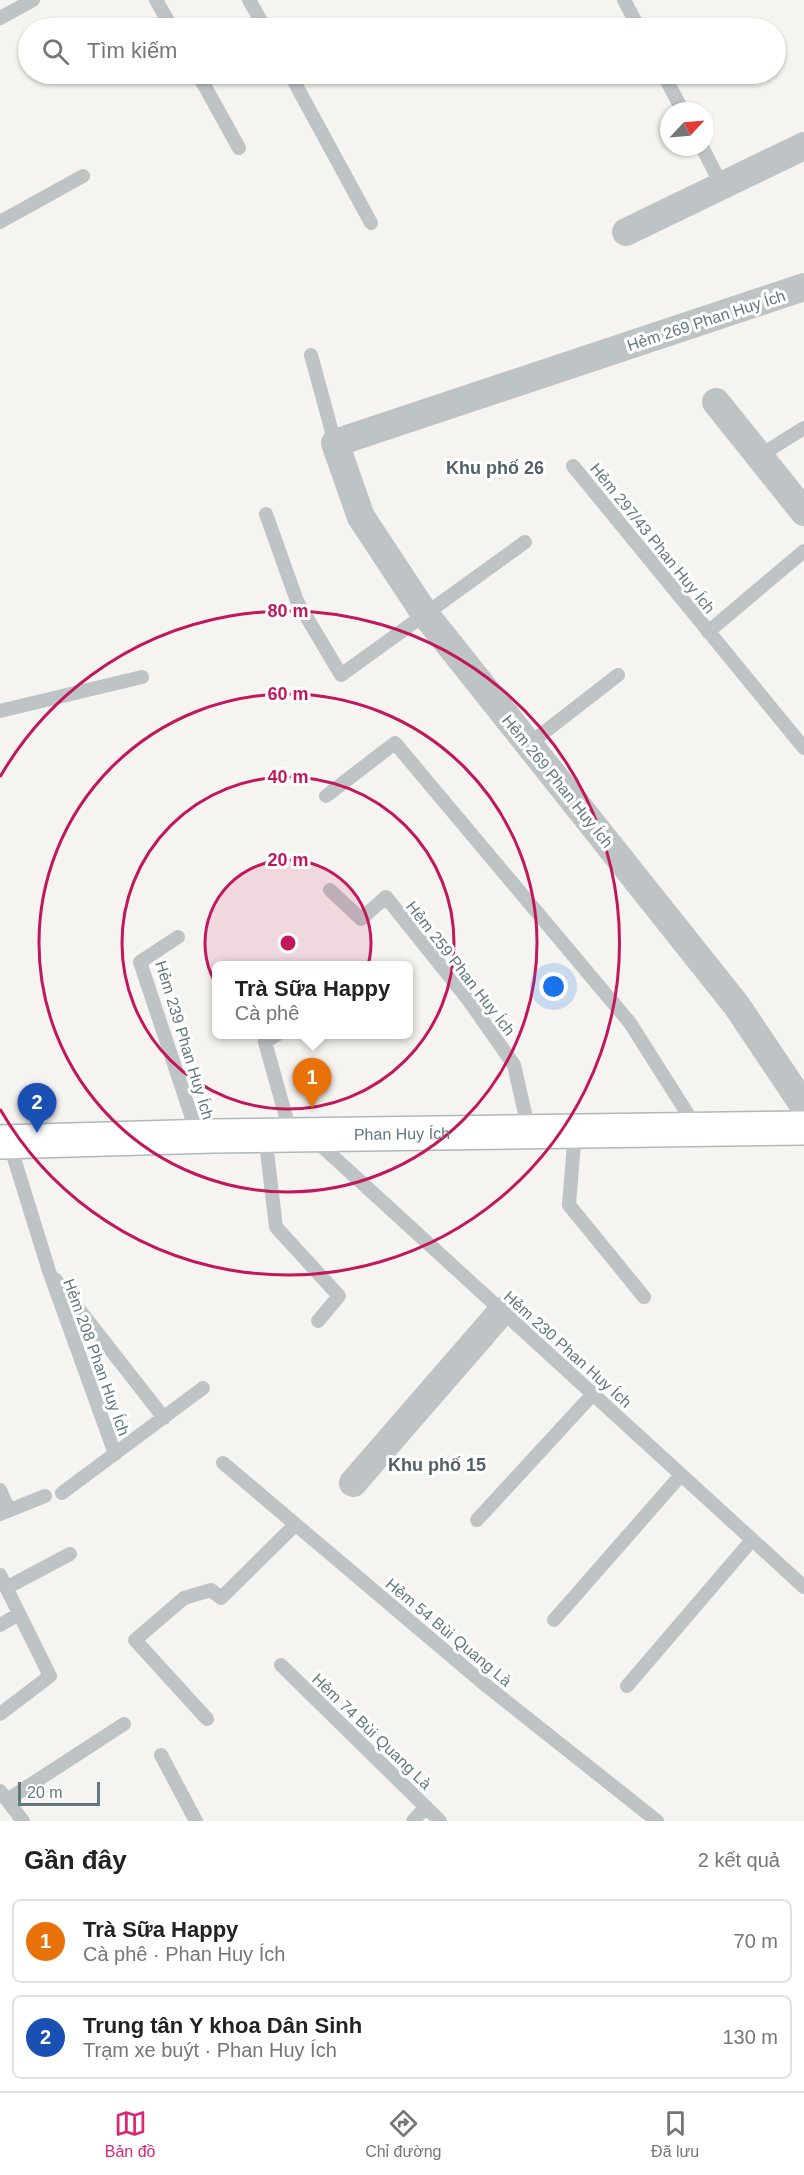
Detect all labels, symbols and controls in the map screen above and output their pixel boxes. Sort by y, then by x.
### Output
search box [18,18,786,84]
icon: search [39,35,72,68]
text: Tìm kiếm [87,38,177,63]
north arrow [660,102,714,156]
street label: Hẻm 269 Phan Huy Ích [625,286,787,354]
district label: Khu phố 26 [446,458,544,478]
street label: Hẻm 297/43 Phan Huy Ích [587,459,719,617]
text: 80 m [267,601,309,621]
text: 60 m [267,684,309,704]
street label: Hẻm 269 Phan Huy Ích [499,711,617,851]
text: 40 m [267,767,309,787]
text: 20 m [267,850,309,870]
street label: Hẻm 259 Phan Huy Ích [403,897,519,1039]
centre of rings [278,933,298,953]
street label: Hẻm 239 Phan Huy Ích [152,958,218,1122]
popup [212,961,413,1039]
your location [539,972,568,1001]
text: Trà Sữa Happy [235,976,390,1001]
text: Cà phê [235,1002,299,1024]
pin: 1 [292,1058,332,1108]
pin: 2 [18,1084,57,1133]
street label: Phan Huy Ích [354,1124,450,1143]
street label: Hẻm 208 Phan Huy Ích [60,1276,134,1438]
street label: Hẻm 230 Phan Huy Ích [501,1287,635,1411]
district label: Khu phố 15 [388,1455,486,1475]
street label: Hẻm 54 Bùi Quang Là [383,1575,515,1690]
street label: Hẻm 74 Bùi Quang Là [309,1670,435,1793]
scale bar [18,1779,100,1806]
text: 20 m [27,1784,63,1801]
text: Gần đây [24,1845,127,1875]
text: 2 kết quả [698,1849,780,1871]
text: Trà Sữa Happy [83,1917,238,1942]
text: 1 [40,1930,51,1952]
text: 70 m [734,1930,778,1952]
text: Cà phê · Phan Huy Ích [83,1943,285,1965]
text: Trung tân Y khoa Dân Sinh [83,2013,362,2038]
text: 2 [40,2026,51,2048]
text: 130 m [722,2026,778,2048]
text: Trạm xe buýt · Phan Huy Ích [83,2039,337,2061]
tab: Bản đồ [105,2107,156,2161]
tab: Chỉ đường [365,2107,441,2161]
tab: Đã lưu [651,2107,699,2161]

